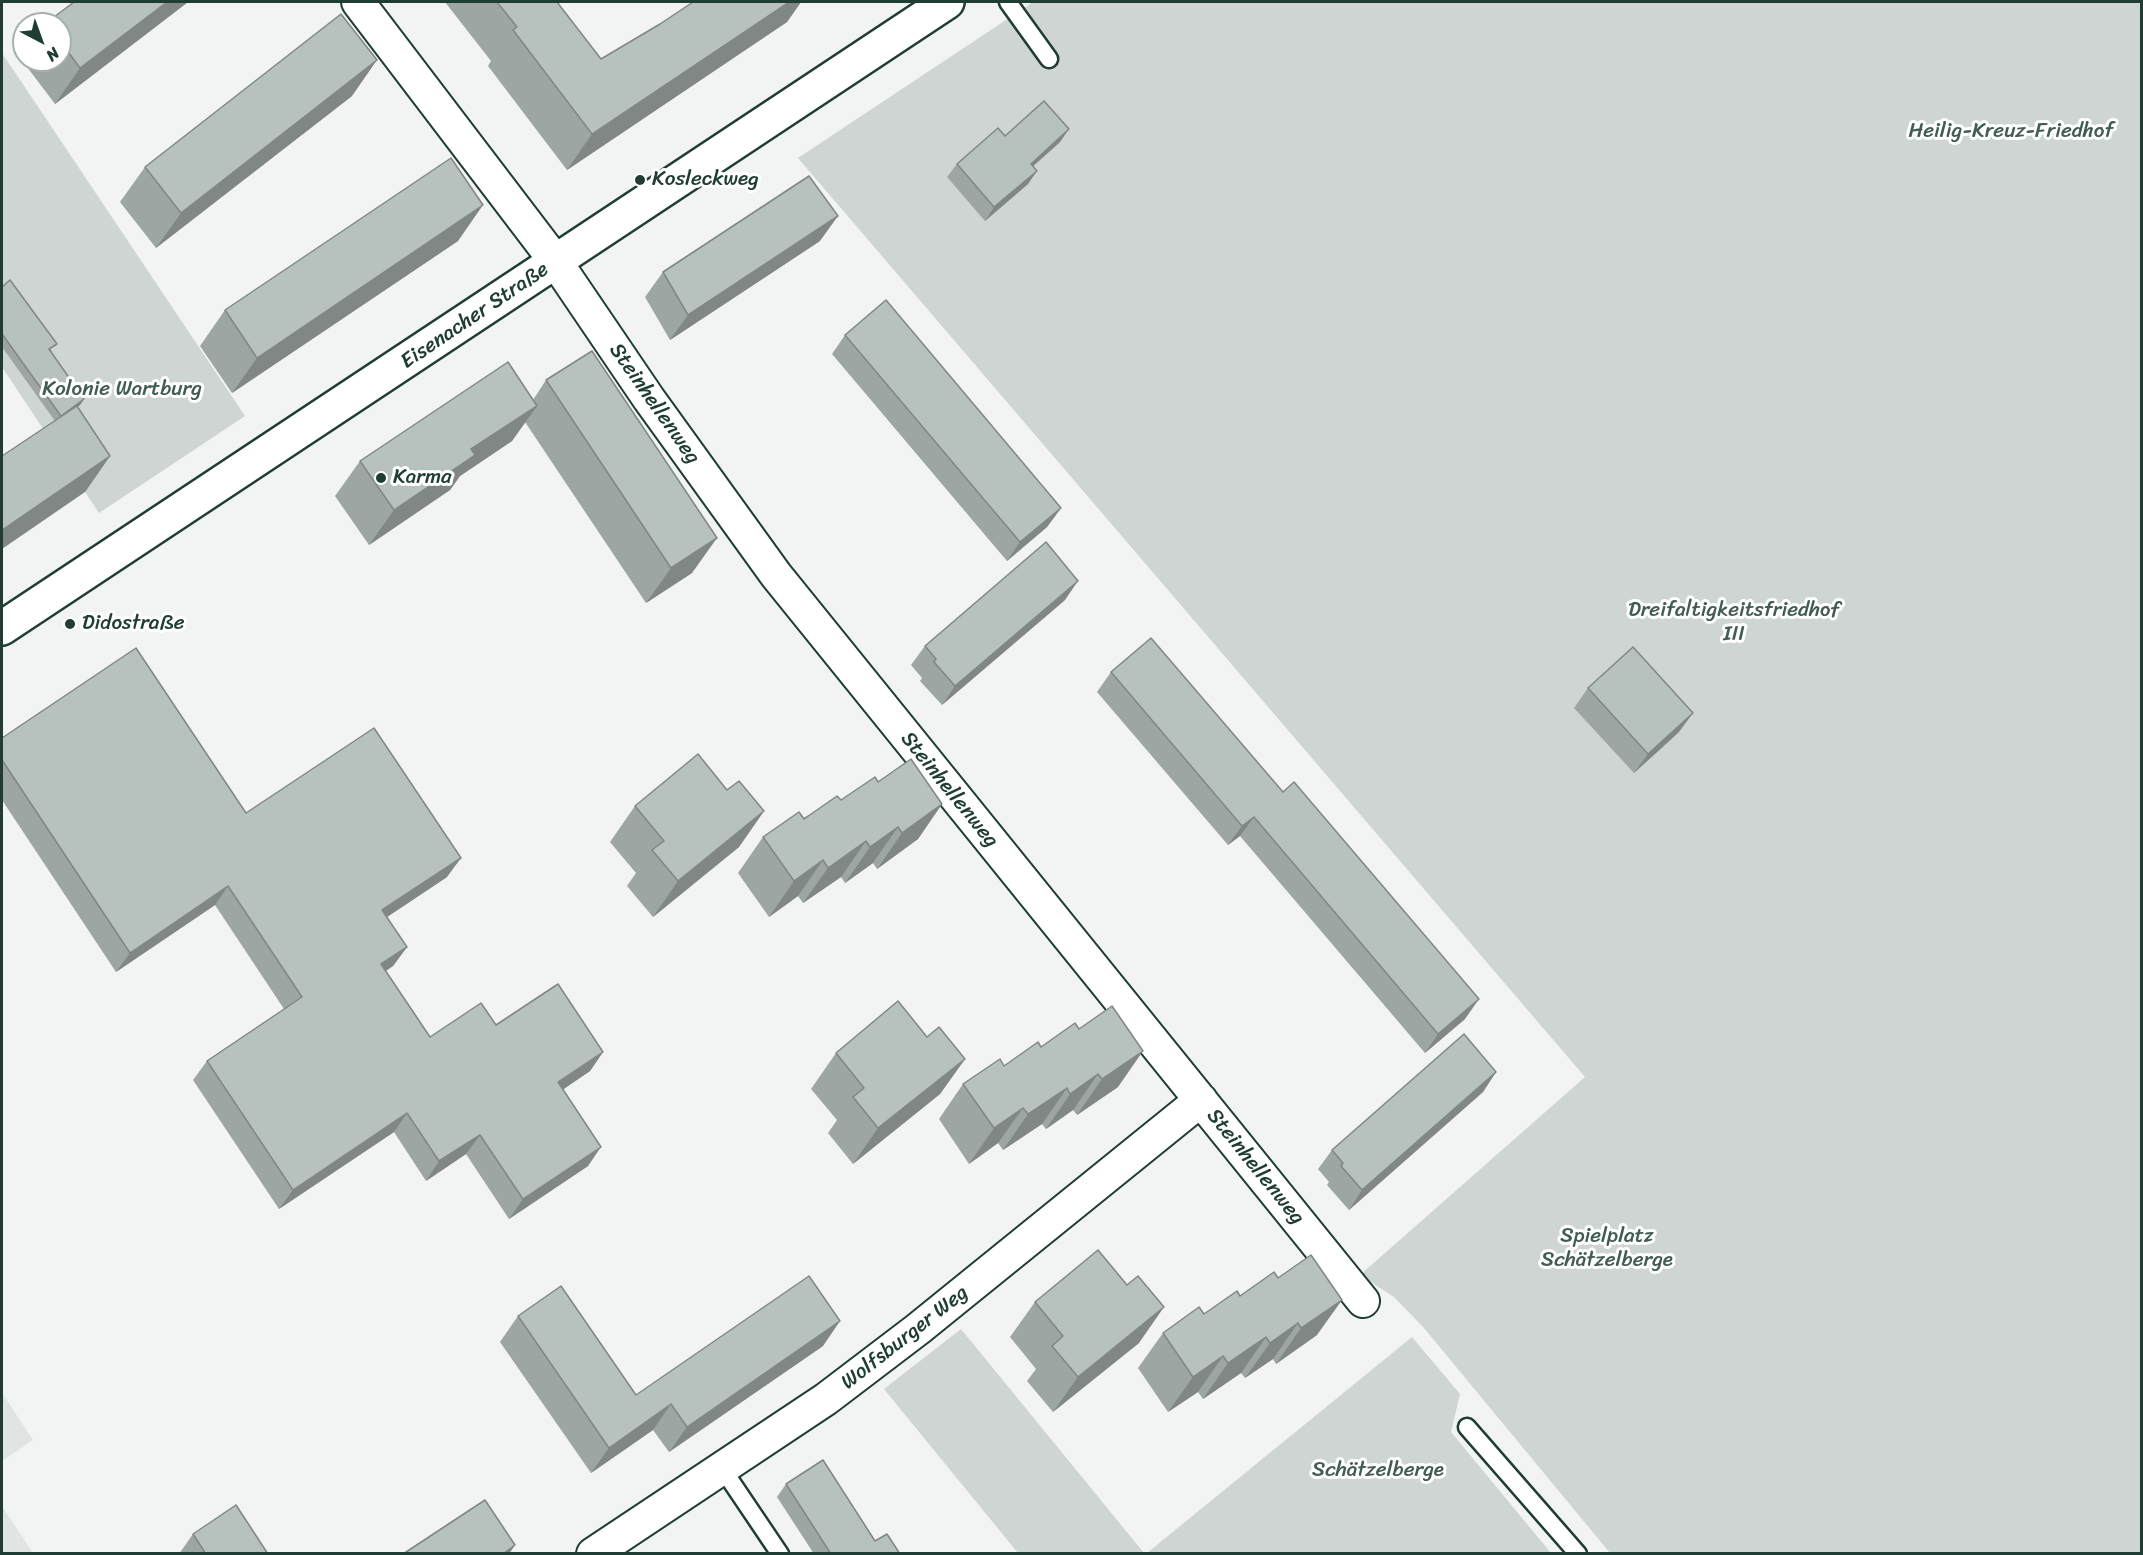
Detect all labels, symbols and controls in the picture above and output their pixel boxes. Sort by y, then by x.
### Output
north arrow [12,12,72,72]
text: N [39,40,67,69]
park label: Heilig-Kreuz-Friedhof [1908,119,2114,145]
place label: Kosleckweg [652,167,759,193]
marker: Kosleckweg [633,173,647,187]
street label: Eisenacher Straße [396,257,554,375]
street label: Steinhellenweg [603,339,705,469]
park label: Kolonie Wartburg [42,377,202,403]
place label: Karma [393,465,452,491]
marker: Karma [374,471,388,485]
park label: Dreifaltigkeitsfriedhof III [1628,598,1840,648]
place label: Didostraße [82,611,185,637]
marker: Didostraße [63,617,77,631]
street label: Steinhellenweg [895,727,1003,853]
street label: Steinhellenweg [1201,1104,1309,1230]
park label: Spielplatz Schätzelberge [1541,1224,1673,1274]
street label: Wolfsburger Weg [836,1281,974,1395]
park label: Schätzelberge [1312,1458,1444,1484]

